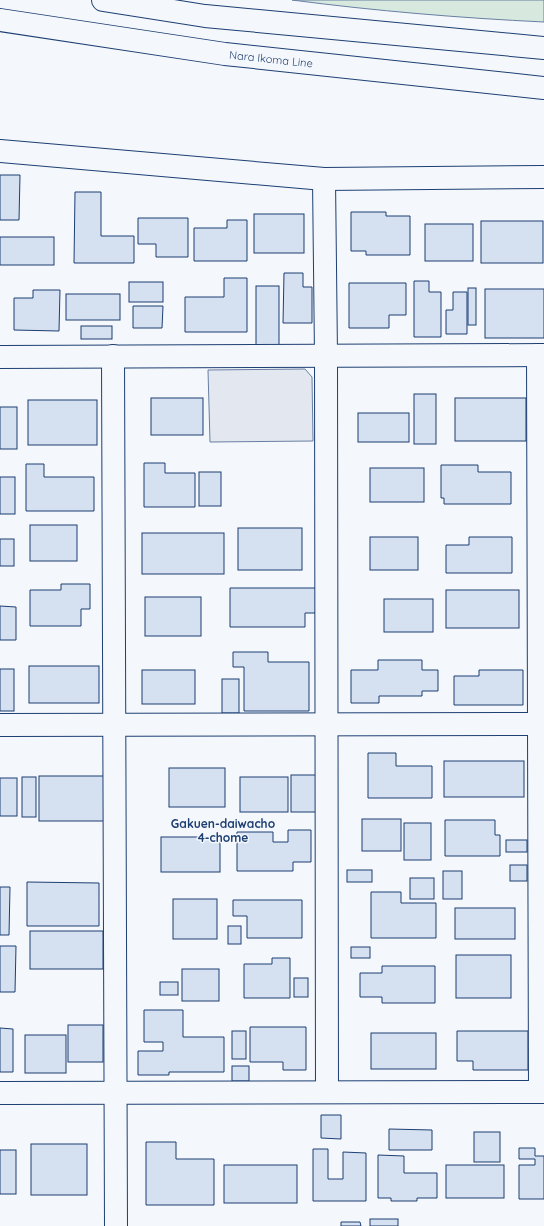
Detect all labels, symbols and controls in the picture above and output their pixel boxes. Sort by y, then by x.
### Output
street label: Nara Ikoma Line [229,48,313,70]
district label: Gakuen-daiwacho 4-chome [171,816,276,845]

